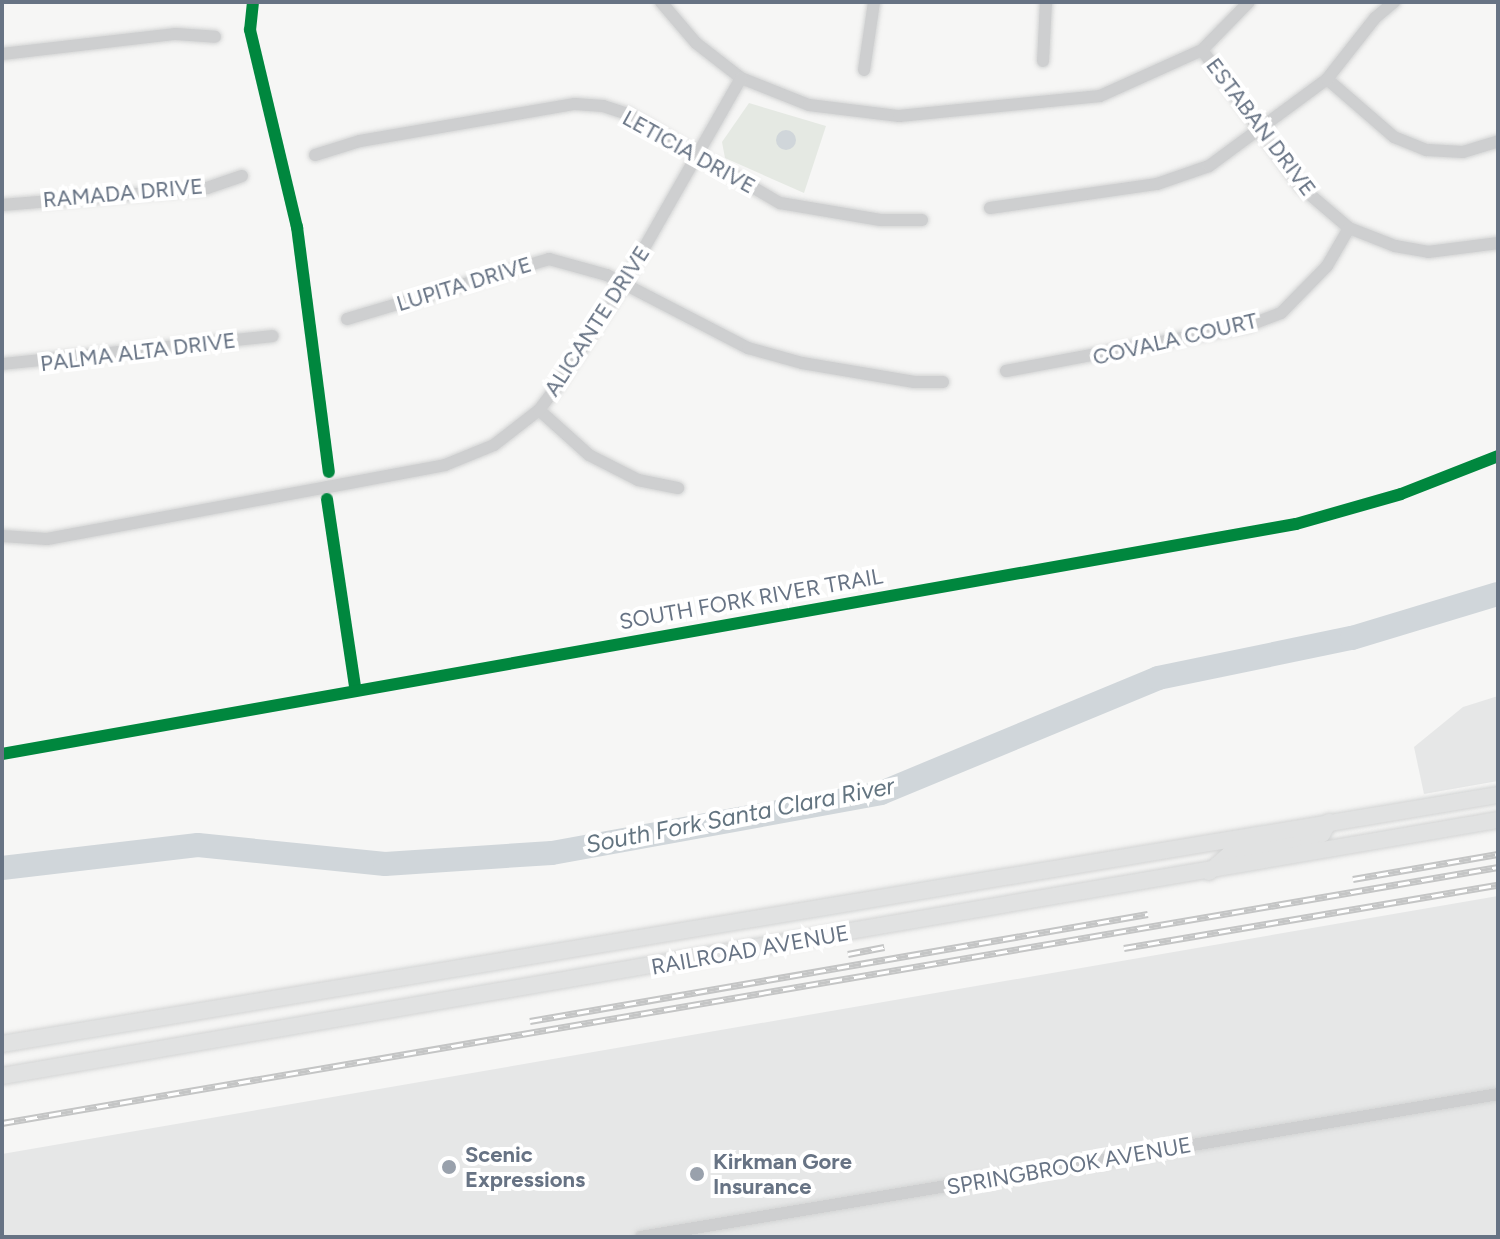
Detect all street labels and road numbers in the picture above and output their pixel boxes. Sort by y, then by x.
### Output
street label: ESTABAN DRIVE [1201,53,1321,201]
street label: LETICIA DRIVE [618,105,760,199]
street label: RAMADA DRIVE [42,173,204,213]
street label: ALICANTE DRIVE [539,241,655,401]
street label: LUPITA DRIVE [393,251,535,317]
street label: COVALA COURT [1090,307,1260,371]
street label: PALMA ALTA DRIVE [39,327,237,377]
street label: SOUTH FORK RIVER TRAIL [617,563,885,635]
street label: RAILROAD AVENUE [649,920,851,980]
street label: SPRINGBROOK AVENUE [945,1131,1193,1201]

